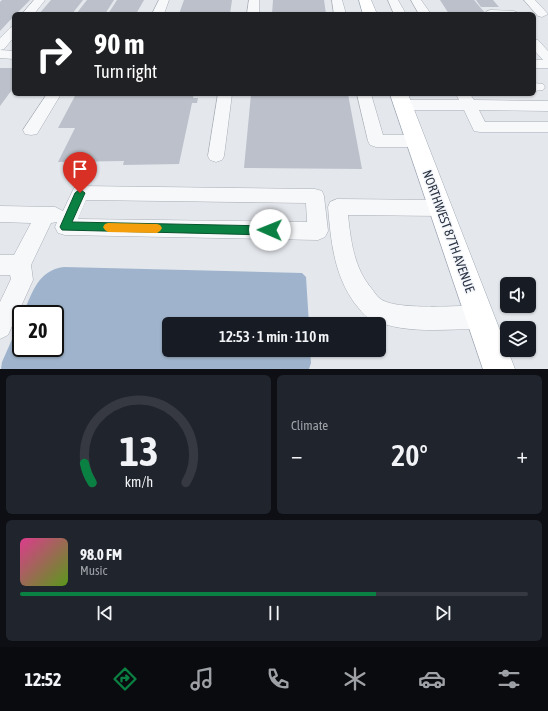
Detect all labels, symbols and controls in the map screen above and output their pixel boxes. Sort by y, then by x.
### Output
icon: right [28,28,80,80]
text: 90 m [94,28,144,60]
text: Turn right [94,61,157,82]
pin [63,152,97,193]
icon: arrive [69,158,91,180]
street label: NORTHWEST 87TH AVENUE [419,168,478,295]
position arrow [249,209,291,251]
map controls [500,277,536,357]
button: sound [500,277,536,313]
speed limit sign: 20 [12,305,64,357]
button: layers [500,321,536,357]
text: 12:53 · 1 min · 110 m [219,328,329,345]
text: Climate [291,418,328,433]
text: 13 [119,426,158,474]
text: 20° [391,438,428,472]
text: − [291,442,302,468]
text: + [517,442,528,468]
text: km/h [124,473,153,489]
text: 98.0 FM [80,546,122,563]
text: Music [80,563,107,578]
icon: previous [94,602,116,624]
icon: pause [263,602,285,624]
icon: next [432,602,454,624]
icon: directions [111,665,139,693]
icon: music [188,665,216,693]
icon: phone [264,665,292,693]
icon: climate [341,665,369,693]
icon: car [418,665,446,693]
icon: filters [495,665,523,693]
text: 12:52 [24,669,62,690]

